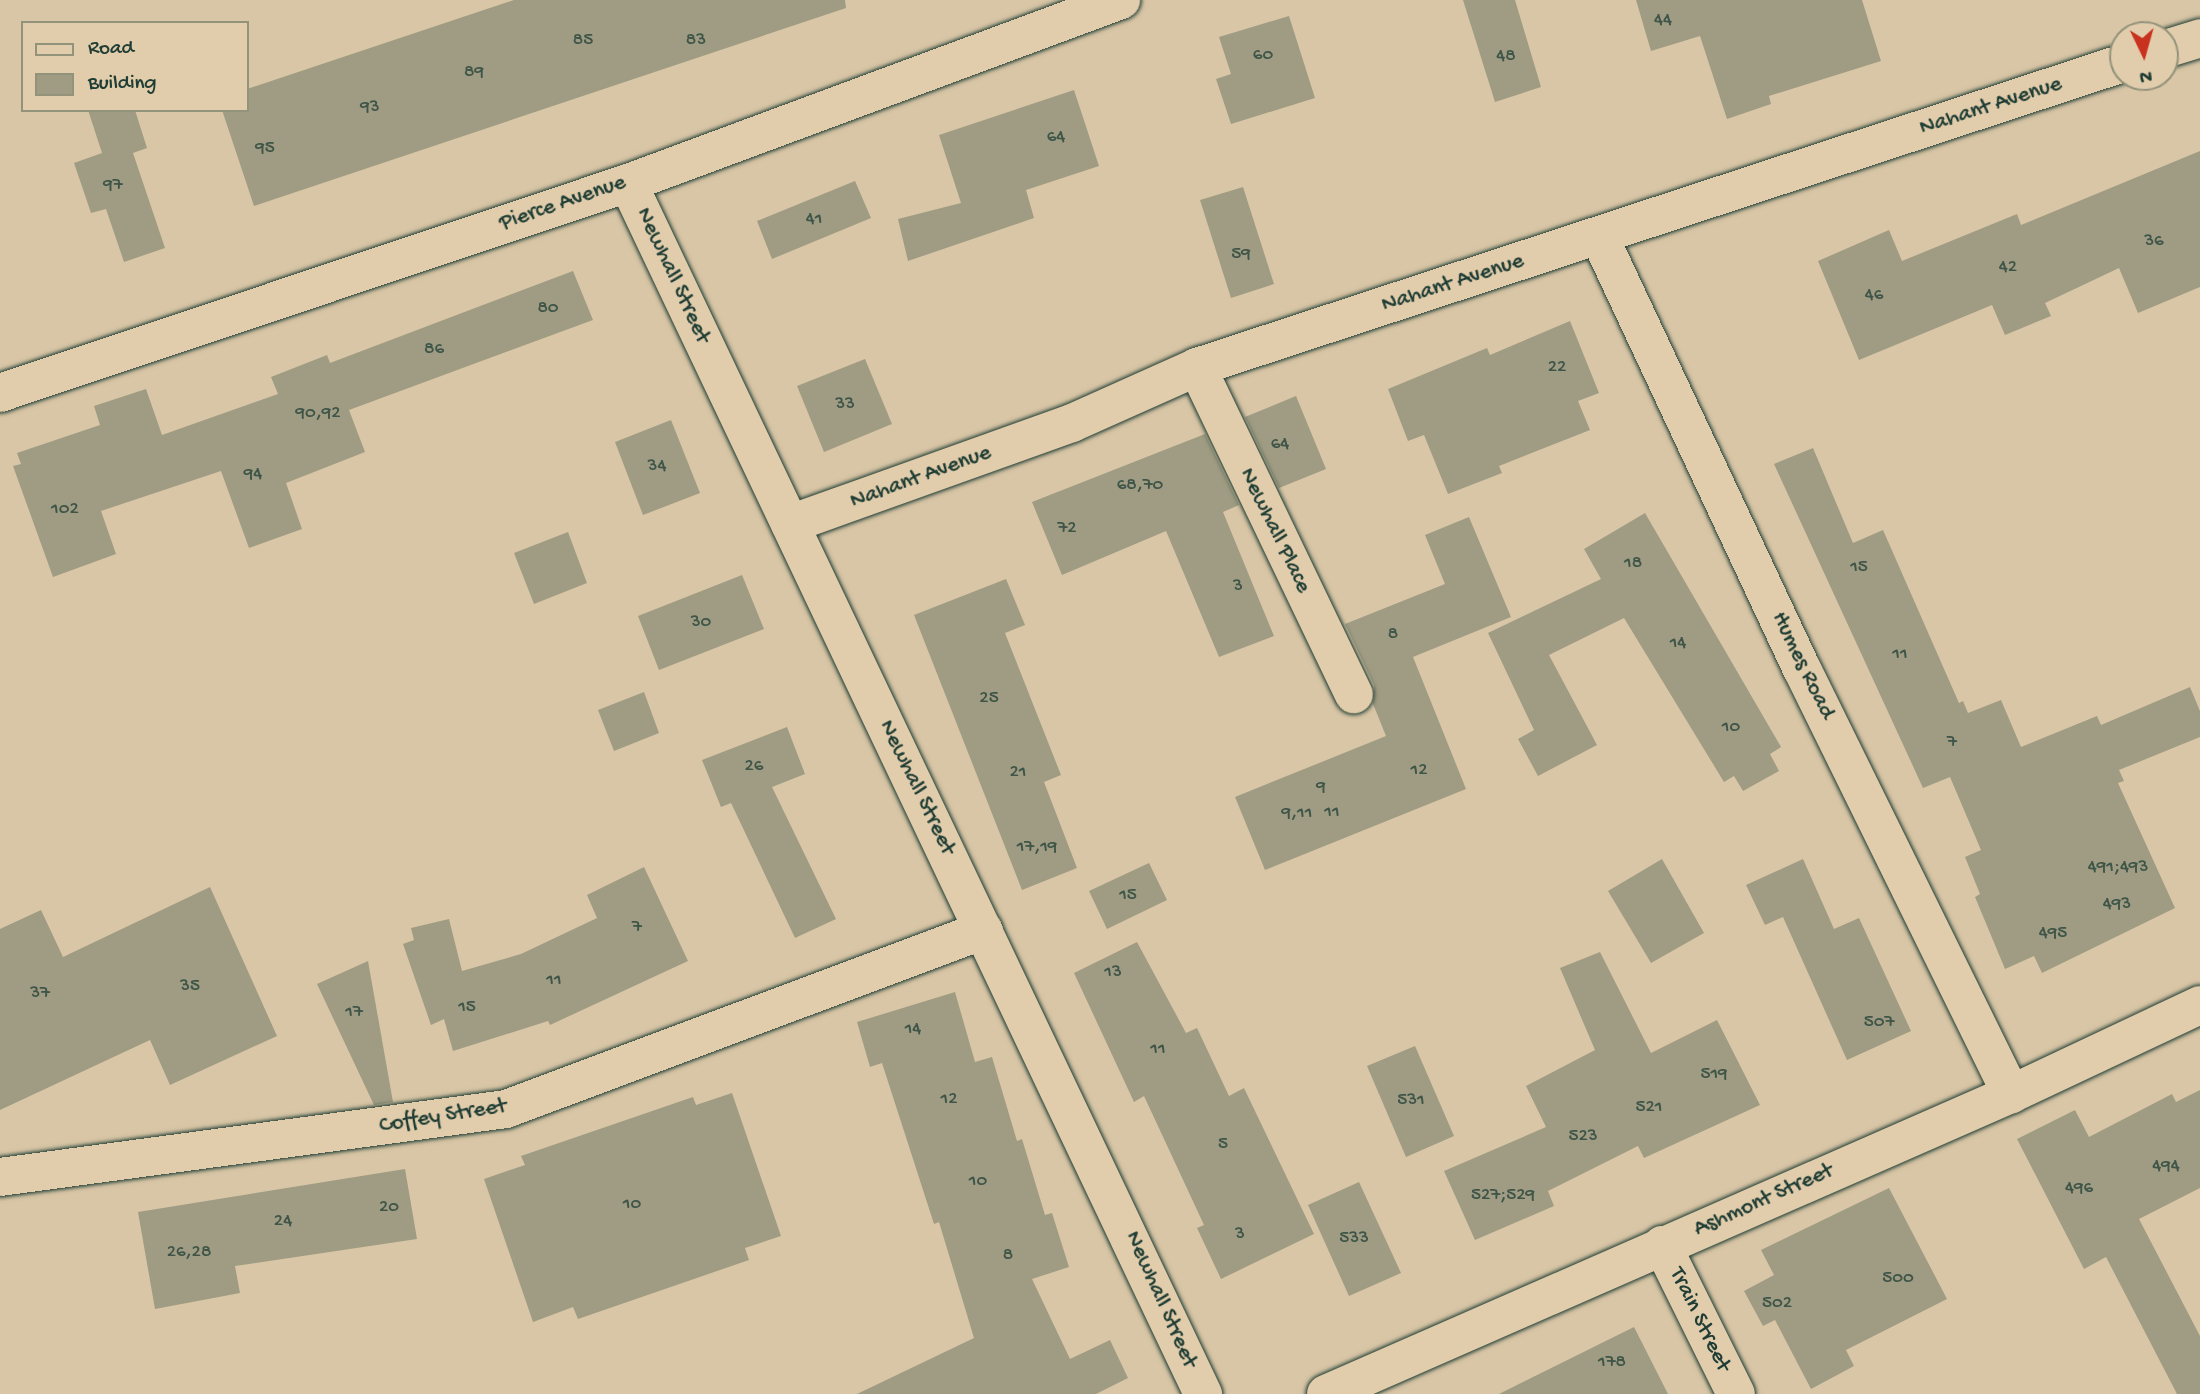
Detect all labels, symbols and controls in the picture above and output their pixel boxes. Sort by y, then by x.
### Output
house number: 44 [1654,10,1672,32]
legend [21,21,248,112]
north arrow [2109,21,2179,91]
house number: 85 [573,30,593,52]
house number: 83 [686,30,706,52]
text: Road [88,37,134,62]
house number: 60 [1253,45,1273,67]
house number: 48 [1496,46,1516,68]
house number: 89 [464,62,484,84]
text: N [2139,63,2153,87]
street label: Nahant Avenue [1916,71,2066,143]
text: Building [88,72,157,97]
house number: 93 [360,97,380,119]
house number: 64 [1047,127,1065,149]
house number: 95 [255,138,275,160]
street label: Pierce Avenue [496,169,630,239]
house number: 97 [103,175,123,197]
street label: Newhall Street [628,204,716,348]
house number: 41 [806,209,822,231]
house number: 36 [2144,231,2164,253]
house number: 59 [1231,244,1251,266]
street label: Nahant Avenue [1378,248,1528,320]
house number: 42 [1999,257,2017,279]
house number: 46 [1865,285,1883,307]
house number: 80 [537,298,559,320]
house number: 86 [424,339,444,361]
house number: 22 [1548,357,1566,379]
house number: 33 [835,394,855,416]
house number: 90,92 [295,403,341,425]
house number: 64 [1271,434,1289,456]
street label: Nahant Avenue [847,440,995,516]
house number: 34 [648,456,666,478]
house number: 94 [244,464,262,486]
street label: Newhall Place [1232,464,1316,598]
house number: 68,70 [1117,475,1163,497]
house number: 102 [51,499,79,521]
house number: 72 [1057,518,1077,540]
house number: 18 [1624,553,1642,575]
house number: 15 [1850,557,1868,579]
house number: 3 [1233,576,1243,598]
street label: Humes Road [1764,608,1840,724]
house number: 30 [691,612,711,634]
house number: 8 [1388,624,1398,646]
house number: 14 [1670,633,1686,655]
house number: 11 [1892,644,1908,666]
house number: 25 [979,688,999,710]
street label: Newhall Street [871,716,961,860]
house number: 10 [1722,717,1740,739]
house number: 7 [1947,732,1957,754]
house number: 26 [745,756,763,778]
house number: 12 [1411,760,1427,782]
house number: 21 [1010,762,1026,784]
house number: 9 [1316,777,1326,799]
house number: 11 [1324,802,1340,824]
house number: 9,11 [1282,803,1312,825]
house number: 17,19 [1017,837,1057,859]
house number: 491;493 [2088,857,2148,879]
house number: 15 [1119,885,1137,907]
house number: 493 [2103,894,2131,916]
house number: 7 [632,917,642,939]
house number: 495 [2039,923,2067,945]
house number: 13 [1104,962,1122,984]
house number: 11 [546,970,562,992]
house number: 35 [180,976,200,998]
house number: 37 [30,983,50,1005]
house number: 15 [458,997,476,1019]
house number: 17 [345,1002,363,1024]
house number: 507 [1864,1012,1894,1034]
house number: 14 [905,1019,921,1041]
house number: 11 [1150,1039,1166,1061]
house number: 519 [1700,1064,1728,1086]
house number: 12 [941,1089,957,1111]
house number: 531 [1397,1090,1425,1112]
street label: Coffey Street [377,1093,509,1141]
house number: 521 [1636,1097,1662,1119]
house number: 523 [1568,1126,1598,1148]
house number: 5 [1218,1134,1228,1156]
house number: 494 [2152,1156,2180,1178]
street label: Ashmont Street [1690,1158,1838,1244]
house number: 10 [969,1171,987,1193]
house number: 496 [2065,1178,2093,1200]
house number: 527;529 [1471,1185,1535,1207]
house number: 10 [623,1194,641,1216]
house number: 20 [379,1197,399,1219]
house number: 24 [274,1211,292,1233]
house number: 3 [1235,1224,1245,1246]
street label: Newhall Street [1118,1227,1202,1373]
house number: 533 [1339,1228,1369,1250]
house number: 26,28 [167,1242,211,1264]
house number: 8 [1003,1245,1013,1267]
street label: Train Street [1662,1263,1736,1377]
house number: 500 [1882,1268,1914,1290]
house number: 502 [1762,1293,1792,1315]
house number: 178 [1598,1352,1626,1374]

